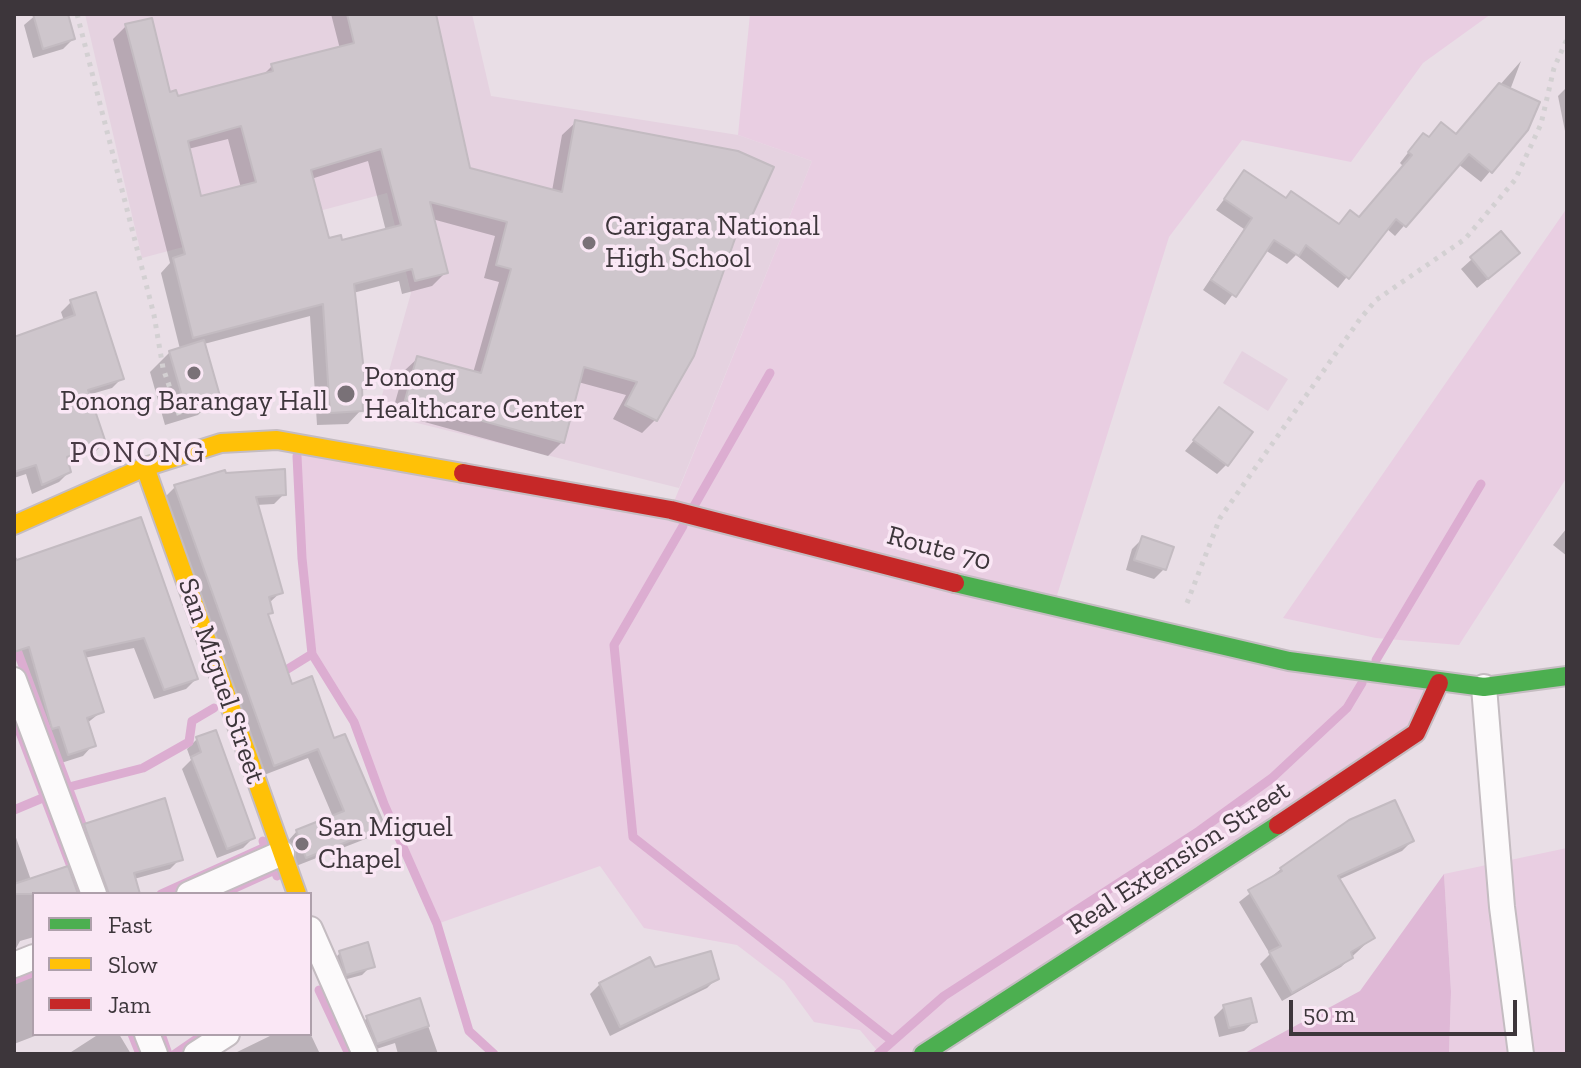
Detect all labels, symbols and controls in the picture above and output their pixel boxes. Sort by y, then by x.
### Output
place label: Carigara National High School [605,210,820,276]
marker: Carigara National High School [580,234,598,252]
place label: Ponong Healthcare Center [364,361,585,427]
marker: Ponong Barangay Hall [185,364,203,382]
marker: Ponong Healthcare Center [335,383,357,405]
place label: Ponong Barangay Hall [60,385,328,419]
district label: PONONG [70,435,206,471]
street label: Route 70 [883,519,995,579]
street label: San Miguel Street [170,574,272,788]
street label: Real Extension Street [1061,774,1297,942]
place label: San Miguel Chapel [318,811,453,877]
marker: San Miguel Chapel [293,835,311,853]
legend [32,892,312,1036]
text: Fast [108,910,152,939]
text: Slow [108,950,158,979]
scale bar [1293,984,1521,1034]
text: Jam [108,990,151,1019]
text: 50 m [1303,999,1355,1028]

